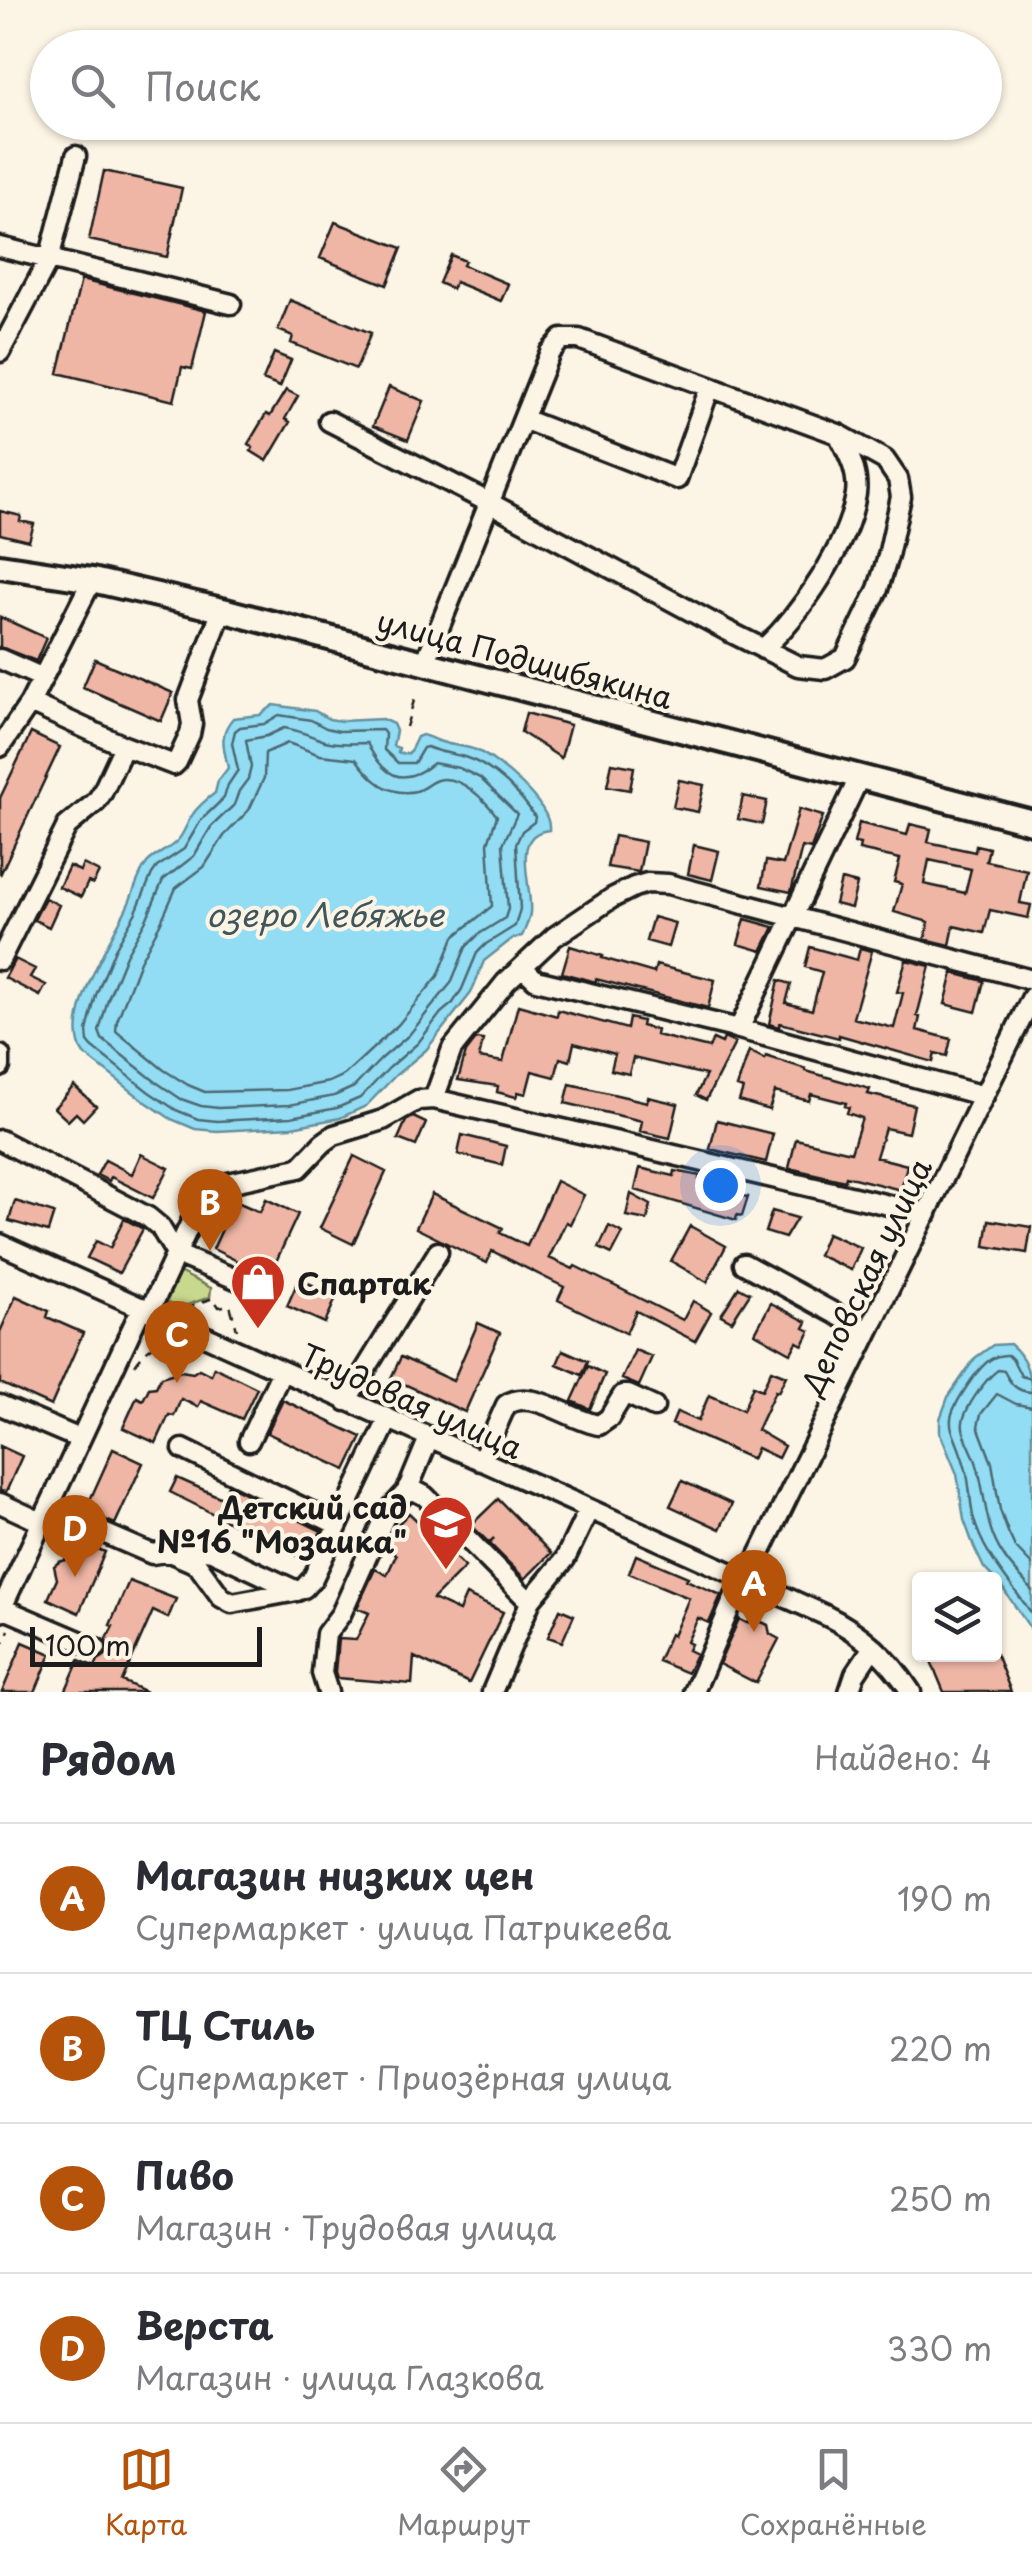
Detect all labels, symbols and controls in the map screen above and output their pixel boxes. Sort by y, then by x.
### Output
search box [30,30,1002,140]
text: Поиск [145,57,260,114]
icon: search [65,58,120,113]
street label: улица Подшибякина [372,597,678,719]
water label: озеро Лебяжье [206,890,446,938]
street label: Деповская улица [788,1150,942,1403]
your location [695,1160,746,1211]
pin: B [178,1168,242,1251]
shop icon: Спартак [228,1252,288,1331]
place label: Спартак [297,1260,432,1305]
pin: C [144,1300,210,1383]
street label: Трудовая улица [294,1331,530,1469]
place label: Детский сад №16 "Мозаика" [157,1484,407,1563]
school or university icon: Детский сад №16 "Мозаика" [416,1493,476,1572]
pin: D [42,1494,108,1577]
pin: A [722,1550,786,1632]
map controls [912,1572,1002,1662]
button: layers [912,1572,1002,1662]
scale bar [30,1622,262,1666]
text: 100 m [45,1623,131,1666]
text: Рядом [40,1726,177,1789]
text: Найдено: 4 [814,1733,992,1781]
text: Магазин низких цен [135,1846,534,1903]
text: A [60,1874,85,1922]
text: 190 m [897,1874,992,1922]
text: Супермаркет · улица Патрикеева [135,1903,671,1951]
text: ТЦ Стиль [135,1996,315,2053]
text: B [62,2024,83,2072]
text: 220 m [889,2024,992,2072]
text: Супермаркет · Приозёрная улица [135,2053,671,2101]
text: Пиво [135,2146,234,2203]
text: C [60,2174,85,2222]
text: 250 m [889,2174,992,2222]
text: Магазин · Трудовая улица [135,2203,556,2251]
text: Верста [135,2296,274,2353]
text: D [60,2324,85,2372]
text: 330 m [887,2324,992,2372]
text: Магазин · улица Глазкова [135,2353,544,2401]
tab: Карта [105,2442,187,2545]
tab: Маршрут [397,2442,530,2545]
tab: Сохранённые [740,2442,927,2545]

